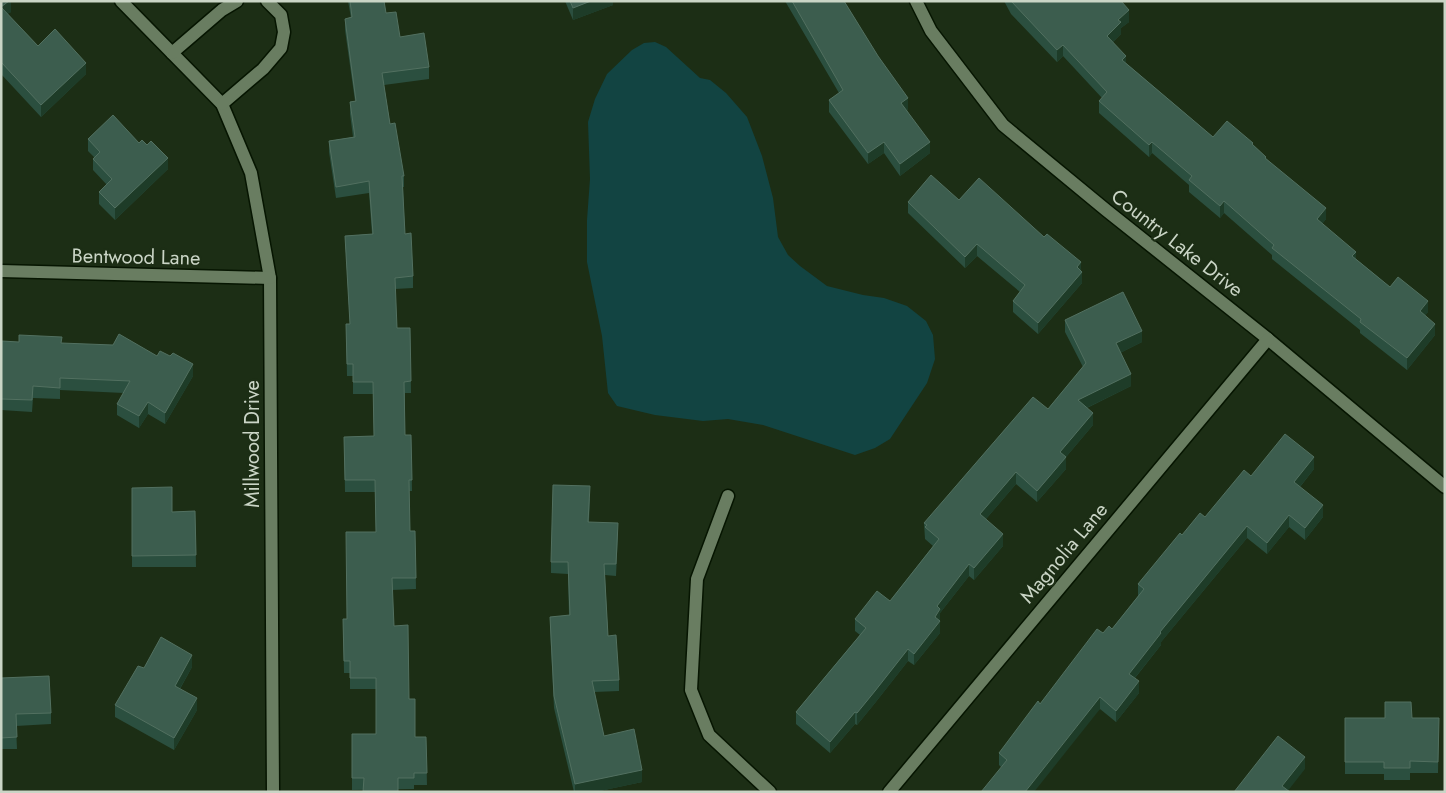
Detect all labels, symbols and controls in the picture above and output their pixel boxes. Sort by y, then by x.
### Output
street label: Country Lake Drive [1105,182,1249,304]
street label: Bentwood Lane [71,241,201,273]
street label: Millwood Drive [238,380,267,508]
street label: Magnolia Lane [1013,496,1115,610]

